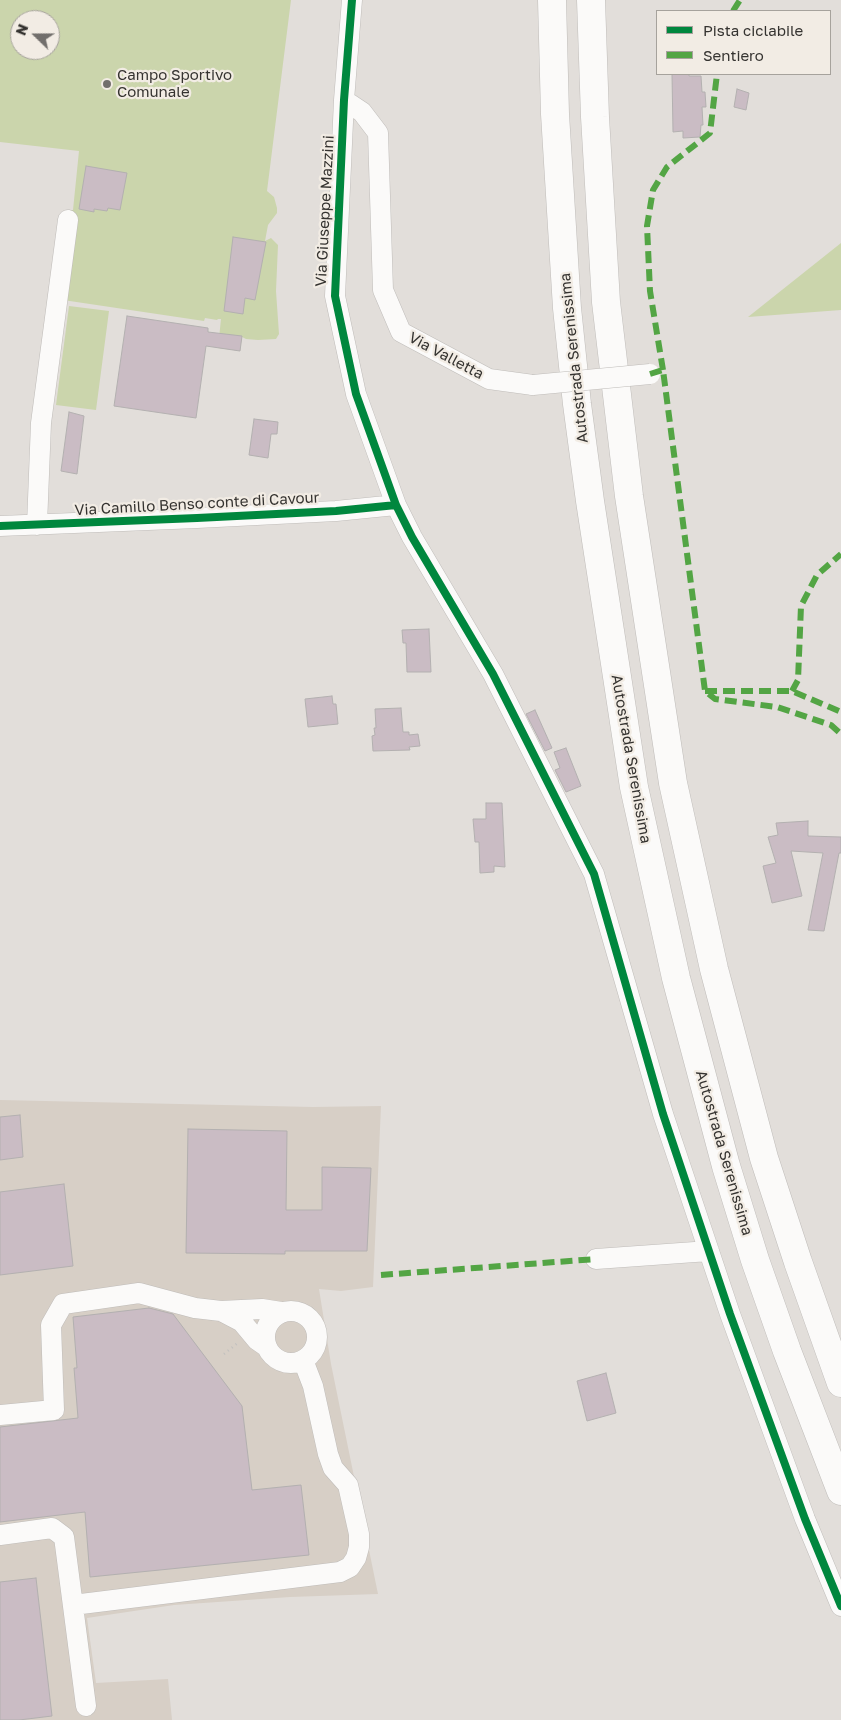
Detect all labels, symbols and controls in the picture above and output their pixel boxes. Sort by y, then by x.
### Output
north arrow [10,10,60,60]
legend [656,10,831,75]
text: N [12,21,31,38]
text: Pista ciclabile [703,21,803,39]
text: Sentiero [703,46,764,64]
place label: Campo Sportivo Comunale [117,66,232,101]
marker: Campo Sportivo Comunale [101,78,113,90]
street label: Via Giuseppe Mazzini [312,135,338,287]
street label: Autostrada Serenissima [556,272,592,444]
street label: Via Valletta [405,329,487,383]
street label: Via Camillo Benso conte di Cavour [74,489,320,519]
street label: Autostrada Serenissima [607,673,655,845]
street label: Autostrada Serenissima [692,1068,756,1238]

